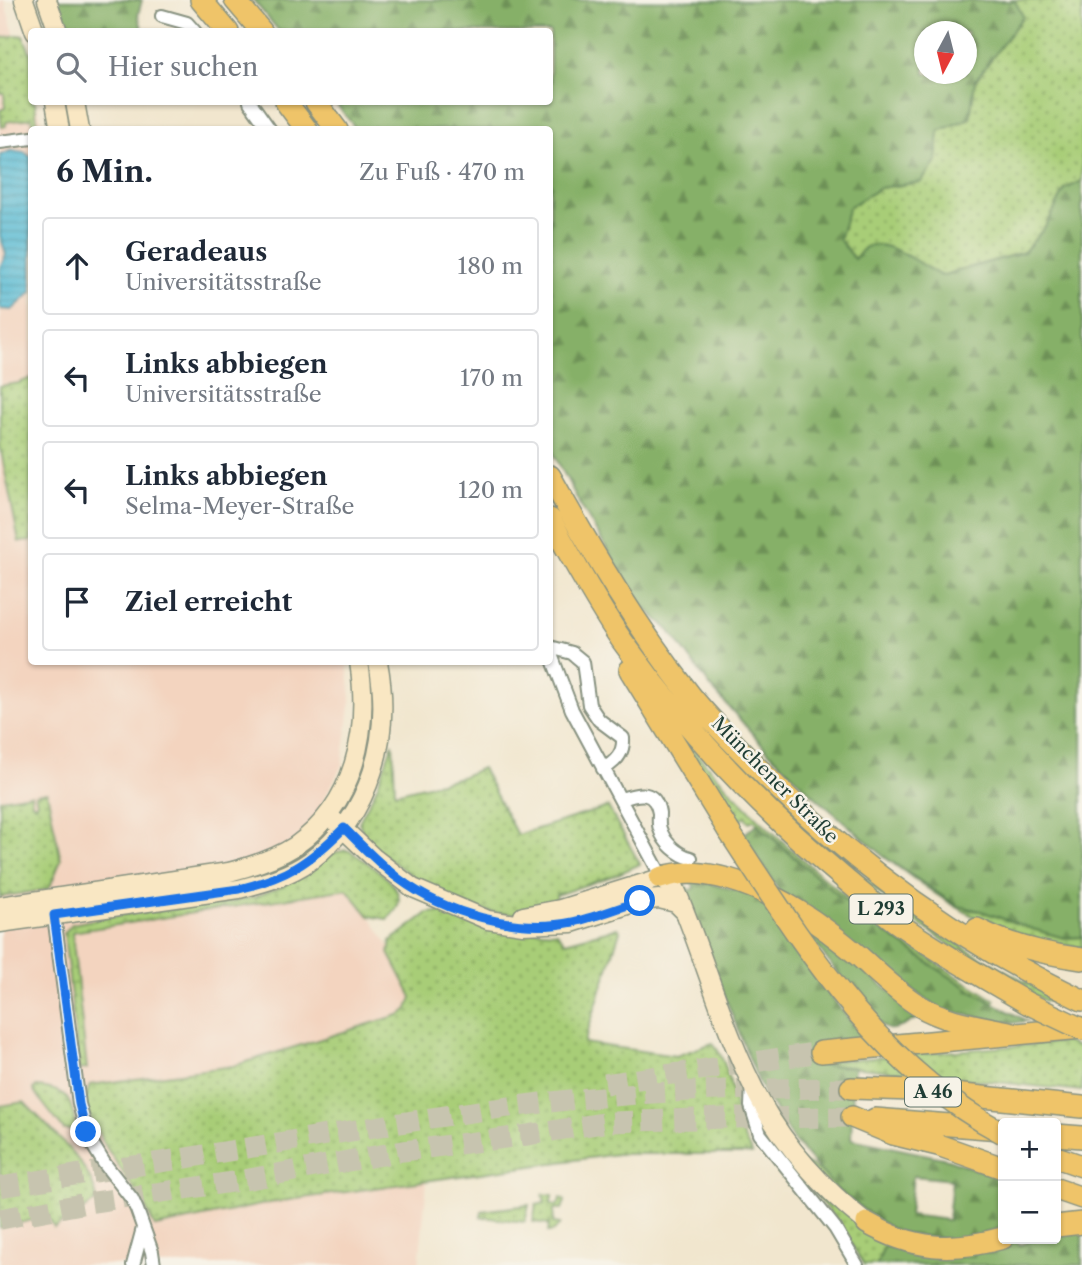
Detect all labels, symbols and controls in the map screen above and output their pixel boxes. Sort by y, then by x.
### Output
north arrow [914,21,977,84]
search box [28,28,553,105]
icon: search [52,48,90,86]
text: Hier suchen [108,51,258,83]
text: 6 Min. [56,153,153,190]
text: Zu Fuß · 470 m [359,158,525,186]
text: Geradeaus [125,236,267,268]
icon: ahead [58,247,96,285]
text: 180 m [458,252,523,280]
text: Universitätsstraße [125,268,322,296]
text: Links abbiegen [125,348,328,380]
icon: left [58,359,96,397]
text: 170 m [460,364,523,392]
text: Universitätsstraße [125,380,322,408]
text: Links abbiegen [125,460,328,492]
icon: left [58,471,96,509]
text: 120 m [458,476,523,504]
text: Selma-Meyer-Straße [125,492,354,520]
icon: arrive [58,583,96,621]
text: Ziel erreicht [125,586,292,618]
street label: Münchener Straße [707,712,843,848]
route start [624,885,655,916]
road number: L 293 [850,894,912,924]
road number: A 46 [905,1078,961,1106]
route end [70,1116,101,1147]
map controls [998,1118,1061,1244]
button: + [998,1118,1061,1181]
button: − [998,1181,1061,1244]

